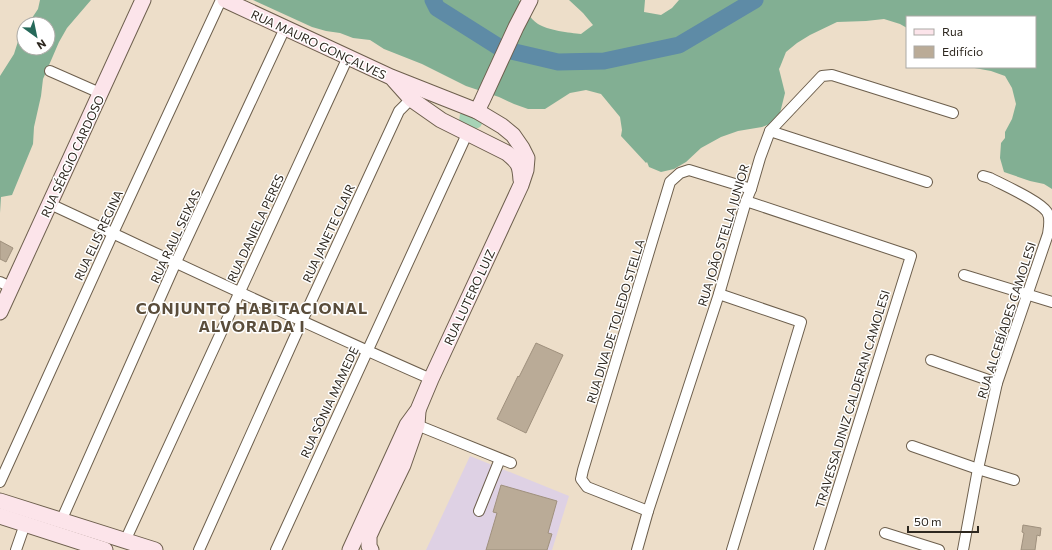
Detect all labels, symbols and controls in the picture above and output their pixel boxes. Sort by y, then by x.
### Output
street label: RUA MAURO GONÇALVES [249,7,389,81]
north arrow [16,16,56,56]
legend [906,16,1036,68]
text: Rua [942,24,963,38]
text: N [35,37,49,53]
text: Edifício [942,44,983,58]
street label: RUA SÉRGIO CARDOSO [38,93,107,219]
street label: RUA JOÃO STELLA JUNIOR [695,162,752,308]
street label: RUA DANIELA PERES [224,172,286,284]
street label: RUA JANETE CLAIR [299,182,358,285]
street label: RUA RAUL SEIXAS [147,187,203,285]
street label: RUA ELIS REGINA [71,188,125,282]
street label: RUA DIVA DE TOLEDO STELLA [583,237,647,405]
street label: RUA ALCEBÍADES CAMOLESI [974,240,1038,400]
street label: RUA LUTERO LUIZ [441,247,497,347]
street label: TRAVESSA DINIZ CALDERAN CAMOLESI [812,288,892,510]
district label: CONJUNTO HABITACIONAL ALVORADA I [136,298,368,335]
street label: RUA SÔNIA MAMEDE [297,344,361,460]
scale bar [908,508,978,534]
text: 50 m [914,514,942,528]

